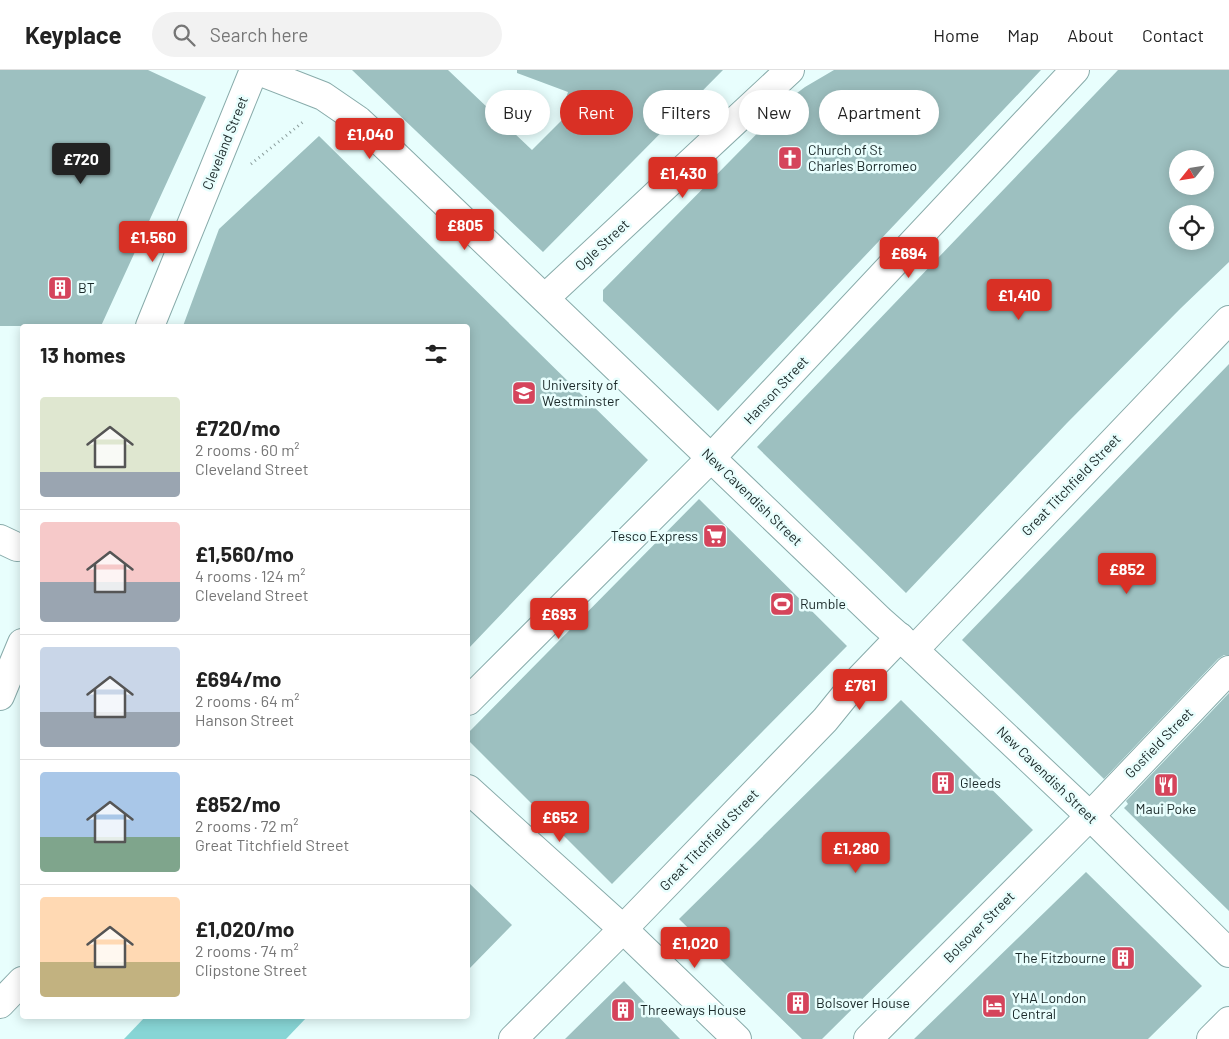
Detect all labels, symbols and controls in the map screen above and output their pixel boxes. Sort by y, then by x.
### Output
search box [152,12,502,57]
text: Keyplace [25,20,122,49]
icon: search [170,21,198,49]
text: Search here [210,23,308,46]
text: Home [933,24,979,46]
text: Map [1007,24,1039,46]
text: About [1067,24,1114,46]
text: Contact [1142,24,1204,46]
chip: Buy [485,90,550,135]
chip: Rent [560,90,633,135]
chip: Filters [643,90,729,135]
chip: New [739,90,809,135]
chip: Apartment [819,90,939,135]
street label: Cleveland Street [198,94,251,192]
pin: £1,040 [329,118,411,160]
text: £1,040 [346,124,394,143]
place label: Church of St Charles Borromeo [808,141,917,174]
pin: £720 [51,142,111,185]
church icon: Church of St Charles Borromeo [777,145,803,171]
text: £720 [63,149,99,168]
north arrow [1169,150,1214,195]
map controls [1169,150,1214,250]
pin: £1,430 [642,156,724,199]
text: £1,430 [659,163,707,182]
button: locate [1169,205,1214,250]
pin: £805 [435,208,495,251]
text: £805 [447,215,483,234]
street label: Ogle Street [571,215,632,274]
pin: £1,560 [112,220,194,263]
text: £1,560 [130,227,176,246]
pin: £694 [879,236,939,279]
text: £694 [891,243,927,262]
building icon: BT [47,275,73,301]
pin: £1,410 [978,278,1060,321]
place label: BT [78,279,95,296]
text: £1,410 [998,285,1040,304]
icon: filters [422,340,450,368]
text: 13 homes [40,342,125,367]
street label: Hanson Street [740,352,811,427]
place label: University of Westminster [542,376,620,409]
school or university icon: University of Westminster [511,380,537,406]
text: £720/mo [195,415,281,440]
icon: home [80,417,140,477]
street label: Great Titchfield Street [1018,430,1124,539]
text: 2 rooms · 60 m² [195,440,300,459]
street label: New Cavendish Street [699,444,806,549]
text: Cleveland Street [195,459,309,478]
supermarket icon: Tesco Express [702,523,728,549]
place label: Tesco Express [611,527,698,544]
text: £1,560/mo [195,541,294,566]
icon: home [80,542,140,602]
pin: £852 [1097,552,1157,595]
text: £852 [1109,559,1145,578]
text: 4 rooms · 124 m² [195,566,306,585]
text: Cleveland Street [195,585,309,604]
sports icon: Rumble [769,591,795,617]
place label: Rumble [800,595,846,612]
pin: £693 [529,598,589,640]
text: £693 [541,604,577,623]
text: £694/mo [195,666,282,691]
icon: home [80,667,140,727]
pin: £761 [830,668,890,711]
text: £761 [844,675,876,694]
text: 2 rooms · 64 m² [195,691,299,710]
street label: Gosfield Street [1121,704,1196,781]
text: Hanson Street [195,710,294,729]
street label: New Cavendish Street [994,722,1101,827]
building icon: Gleeds [930,770,956,796]
restaurant icon: Maui Poke [1153,772,1179,798]
place label: Gleeds [960,774,1001,791]
street label: Great Titchfield Street [656,785,762,894]
text: £852/mo [195,791,281,816]
icon: home [80,792,140,852]
pin: £652 [530,800,590,843]
place label: Maui Poke [1136,800,1196,817]
text: £652 [542,807,578,826]
text: 2 rooms · 72 m² [195,816,298,835]
pin: £1,280 [815,832,897,874]
text: Great Titchfield Street [195,835,349,854]
text: £1,280 [833,838,879,857]
street label: Bolsover Street [940,888,1018,966]
text: £1,020/mo [195,916,295,941]
icon: home [80,917,140,977]
pin: £1,020 [654,926,736,969]
text: £1,020 [672,933,718,952]
text: 2 rooms · 74 m² [195,941,299,960]
building icon: The Fitzbourne [1110,945,1136,971]
place label: The Fitzbourne [1015,949,1106,966]
text: Clipstone Street [195,960,307,979]
place label: YHA London Central [1012,989,1086,1022]
building icon: Bolsover House [785,990,811,1016]
hotel icon: YHA London Central [981,993,1007,1019]
place label: Bolsover House [816,994,910,1011]
building icon: Threeways House [610,997,636,1023]
place label: Threeways House [640,1001,746,1018]

